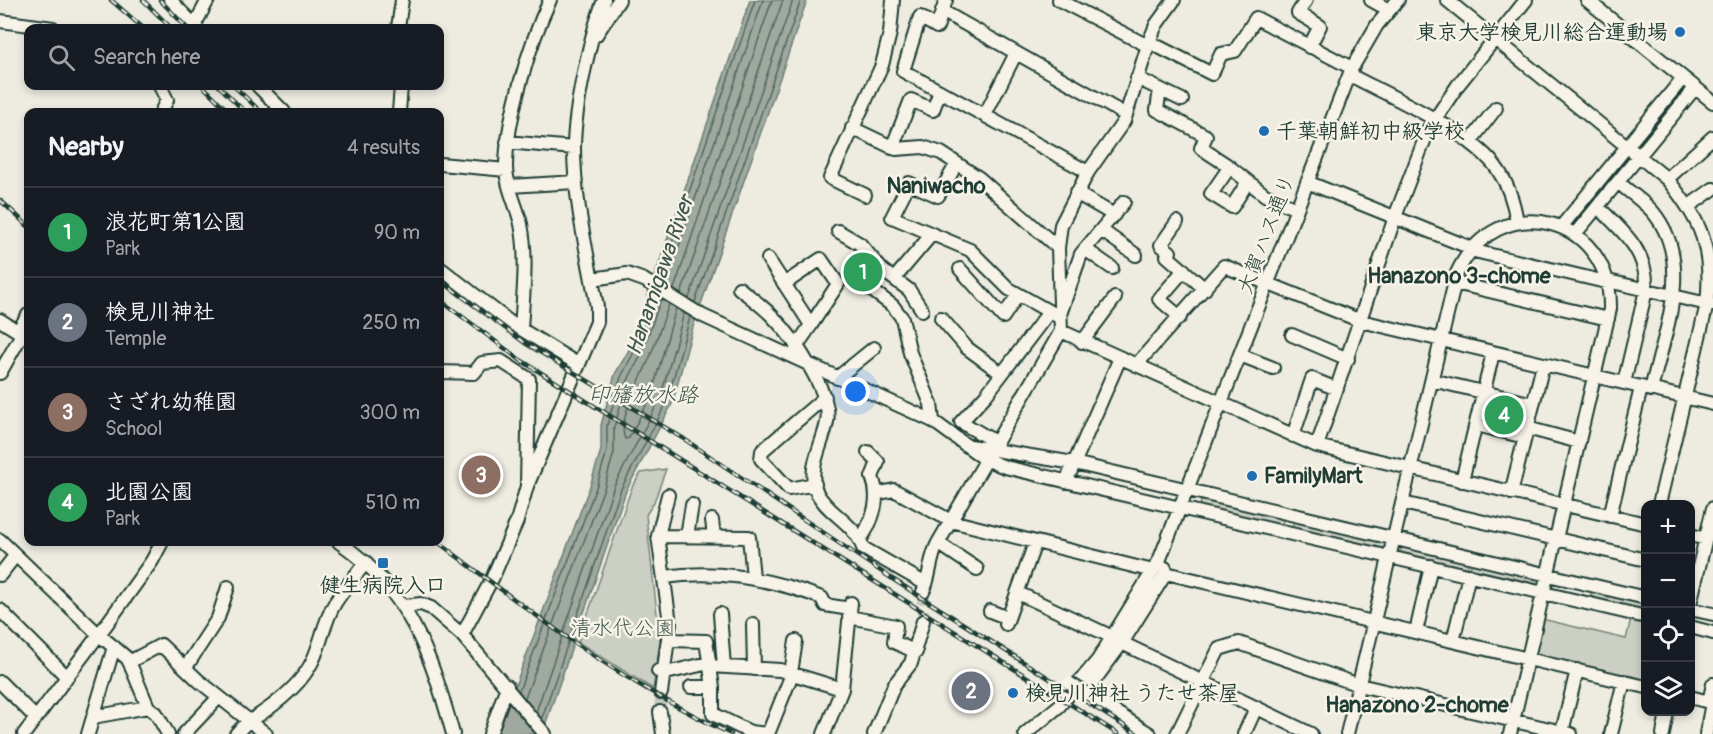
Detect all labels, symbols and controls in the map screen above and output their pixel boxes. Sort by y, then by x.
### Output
place label: 東京大学検見川総合運動場 [1416,19,1668,46]
search box [24,24,444,90]
marker: 東京大学検見川総合運動場 [1673,25,1687,39]
icon: search [45,41,78,74]
text: Search here [93,43,200,71]
place label: 千葉朝鮮初中級学校 [1276,118,1465,145]
marker: 千葉朝鮮初中級学校 [1257,124,1271,138]
text: Nearby [48,131,124,163]
text: 4 results [347,135,420,160]
street label: 大賀ハス通り [1231,171,1302,298]
district label: Naniwacho [886,172,986,200]
water label: Hanamigawa River [620,189,701,359]
text: 浪花町第1公園 [105,208,246,236]
text: 1 [64,220,71,245]
text: 90 m [374,220,420,245]
text: Park [105,236,140,261]
pin: 1 [844,250,882,294]
district label: Hanazono 3-chome [1367,262,1552,290]
text: 検見川神社 [105,298,215,326]
text: 2 [62,310,73,335]
text: 250 m [362,310,420,335]
text: Temple [105,326,166,351]
your location [841,377,870,406]
water label: 印旛放水路 [588,381,700,409]
text: さざれ幼稚園 [105,388,237,416]
pin: 4 [1484,392,1524,438]
text: 3 [62,400,73,425]
text: 300 m [359,400,420,425]
text: School [105,416,162,441]
pin: 3 [462,452,500,498]
place label: FamilyMart [1264,463,1363,490]
marker: FamilyMart [1245,469,1259,483]
text: 北園公園 [105,478,193,506]
text: 4 [62,490,73,515]
text: 510 m [366,490,420,515]
map controls [1641,500,1695,716]
button: + [1641,500,1695,554]
text: Park [105,506,140,531]
button: − [1641,554,1695,608]
marker: 健生病院入口 [376,556,390,570]
place label: 健生病院入口 [320,572,446,599]
button: locate [1641,608,1695,662]
park label: 清水代公園 [571,615,676,642]
button: layers [1641,662,1695,716]
pin: 2 [952,668,990,714]
place label: 検見川神社 うたせ茶屋 [1025,680,1240,707]
marker: 検見川神社 うたせ茶屋 [1006,686,1020,700]
district label: Hanazono 2-chome [1325,691,1510,719]

